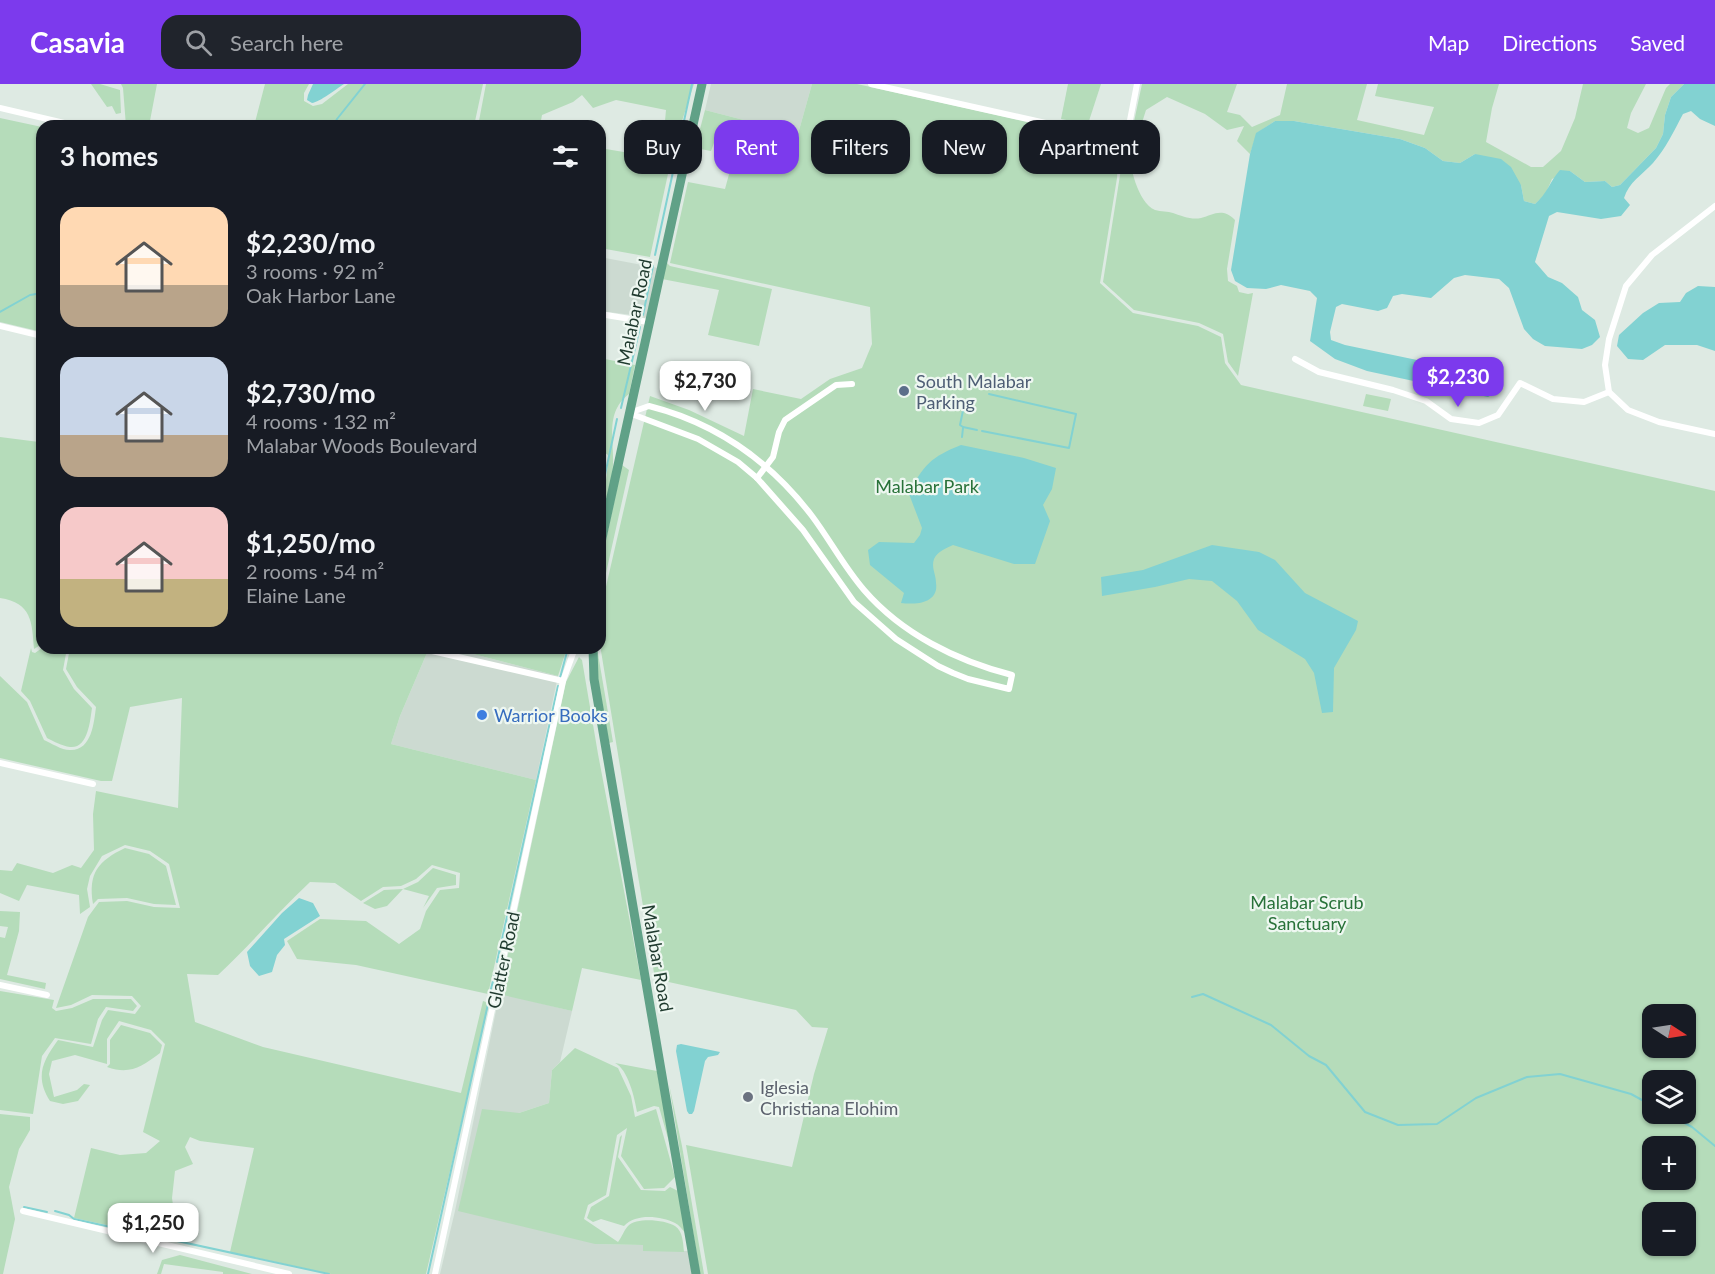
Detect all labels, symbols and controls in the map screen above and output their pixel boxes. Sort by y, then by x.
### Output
search box [161,15,581,69]
text: Casavia [30,25,125,59]
icon: search [182,26,215,59]
text: Search here [230,29,344,56]
text: Map [1428,30,1469,55]
text: Directions [1502,30,1597,55]
text: Saved [1630,30,1685,55]
chip: Buy [624,120,702,174]
chip: Rent [714,120,799,174]
chip: Filters [811,120,910,174]
chip: New [922,120,1007,174]
chip: Apartment [1019,120,1160,174]
text: 3 homes [60,140,158,172]
icon: filters [549,140,582,173]
text: $2,230/mo [246,227,376,259]
icon: home [108,231,180,303]
street label: Malabar Road [612,257,656,367]
text: 3 rooms · 92 m² [246,259,384,283]
text: Oak Harbor Lane [246,283,396,307]
pin: $2,230 [1409,357,1507,408]
pin: $2,730 [656,361,754,412]
text: $2,230 [1427,364,1489,388]
text: $2,730 [674,368,736,392]
place label: South Malabar Parking [916,370,1032,413]
text: $2,730/mo [246,377,376,409]
icon: home [108,381,180,453]
marker: South Malabar Parking [897,384,911,398]
text: 4 rooms · 132 m² [246,409,396,433]
text: Malabar Woods Boulevard [246,433,477,457]
park label: Malabar Park [875,475,980,497]
text: $1,250/mo [246,527,376,559]
icon: home [108,531,180,603]
text: 2 rooms · 54 m² [246,559,384,583]
text: Elaine Lane [246,583,346,607]
place label: Warrior Books [494,704,608,726]
marker: Warrior Books [475,708,489,722]
park label: Malabar Scrub Sanctuary [1250,891,1364,934]
street label: Malabar Road [638,903,678,1013]
street label: Glatter Road [482,909,524,1011]
north arrow [1642,1004,1696,1058]
map controls [1642,1004,1696,1256]
button: layers [1642,1070,1696,1124]
place label: Iglesia Christiana Elohim [760,1076,898,1119]
marker: Iglesia Christiana Elohim [741,1090,755,1104]
button: + [1642,1136,1696,1190]
button: − [1642,1202,1696,1256]
pin: $1,250 [104,1203,202,1254]
text: $1,250 [122,1210,184,1234]

